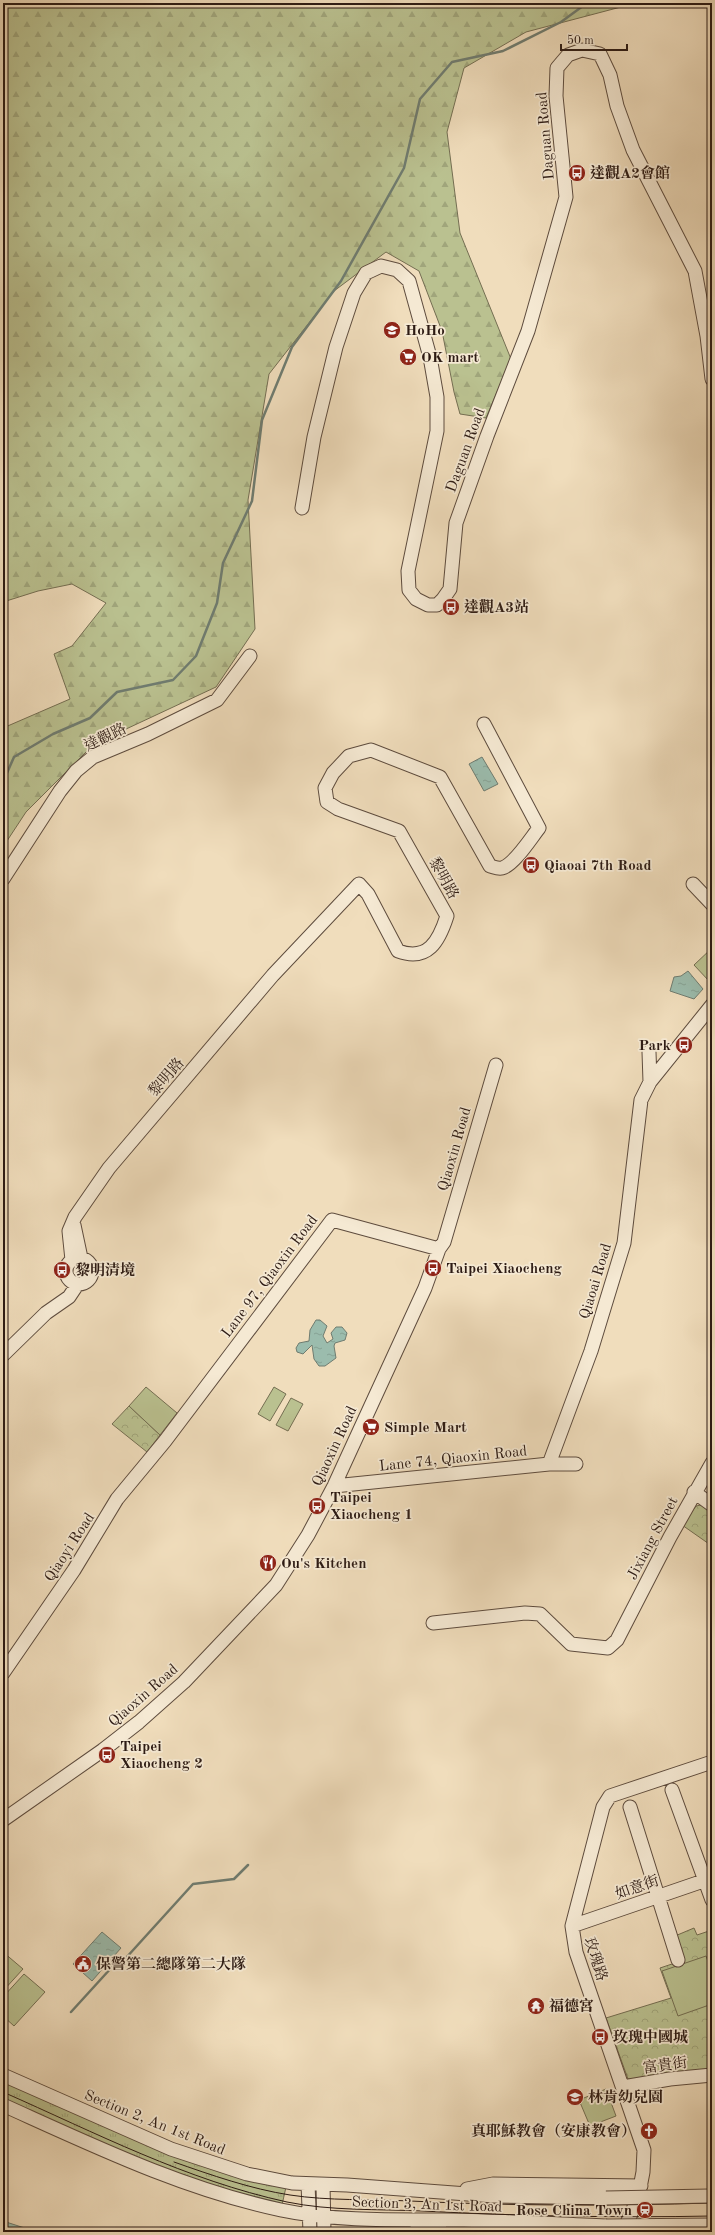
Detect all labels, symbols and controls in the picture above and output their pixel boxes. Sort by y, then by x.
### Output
scale bar [561,26,627,52]
text: 50 m [567,34,594,47]
street label: Daguan Road [535,91,558,181]
bus stop icon: 達觀A2會館 [567,163,587,183]
place label: 達觀A2會館 [590,164,670,182]
school or university icon: HoHo [382,320,402,340]
place label: HoHo [405,324,445,339]
supermarket icon: OK mart [398,347,418,367]
place label: OK mart [421,351,480,366]
street label: Daguan Road [444,406,489,495]
bus stop icon: 達觀A3站 [441,597,461,617]
place label: 達觀A3站 [464,598,529,616]
street label: 達觀路 [81,720,129,755]
street label: 黎明路 [425,854,462,902]
bus stop icon: Qiaoai 7th Road [521,855,541,875]
place label: Qiaoai 7th Road [544,859,652,874]
bus stop icon: Park [674,1035,694,1055]
place label: Park [639,1039,672,1054]
street label: 黎明路 [145,1055,188,1100]
street label: Qiaoxin Road [436,1106,475,1193]
street label: Lane 97, Qiaoxin Road [219,1213,321,1341]
street label: Qiaoai Road [578,1242,615,1321]
bus stop icon: Taipei Xiaocheng [423,1258,443,1278]
bus stop icon: 黎明清境 [52,1260,72,1280]
place label: 黎明清境 [75,1261,135,1279]
place label: Taipei Xiaocheng [446,1262,563,1277]
street label: Qiaoxin Road [310,1404,361,1489]
supermarket icon: Simple Mart [361,1417,381,1437]
place label: Simple Mart [384,1421,467,1436]
street label: Lane 74, Qiaoxin Road [378,1444,528,1475]
place label: Taipei Xiaocheng 1 [330,1491,413,1523]
street label: Jixiang Street [625,1495,681,1583]
bus stop icon: Taipei Xiaocheng 1 [307,1496,327,1516]
street label: Qiaoyi Road [42,1510,98,1585]
restaurant icon: Ou's Kitchen [258,1553,278,1573]
place label: Ou's Kitchen [281,1557,366,1572]
street label: Qiaoxin Road [106,1662,182,1730]
place label: Taipei Xiaocheng 2 [120,1740,203,1772]
bus stop icon: Taipei Xiaocheng 2 [97,1745,117,1765]
street label: 如意街 [613,1871,661,1903]
street label: 玫瑰路 [580,1935,611,1983]
public building icon: 保警第二總隊第二大隊 [73,1954,93,1974]
place label: 保警第二總隊第二大隊 [96,1956,246,1973]
temple icon: 福德宮 [526,1996,546,2016]
place label: 福德宮 [549,1997,594,2015]
bus stop icon: 玫瑰中國城 [590,2027,610,2047]
place label: 玫瑰中國城 [613,2029,688,2046]
street label: 富貴街 [642,2054,689,2077]
school or university icon: 林肯幼兒園 [565,2087,585,2107]
street label: Section 2, An 1st Road [82,2088,227,2159]
place label: 林肯幼兒園 [588,2089,663,2106]
church icon: 真耶穌教會（安康教會） [639,2121,659,2141]
place label: 真耶穌教會（安康教會） [471,2122,636,2140]
street label: Section 3, An 1st Road [351,2195,503,2216]
station icon: Rose China Town [635,2200,655,2220]
place label: Rose China Town [516,2204,632,2219]

